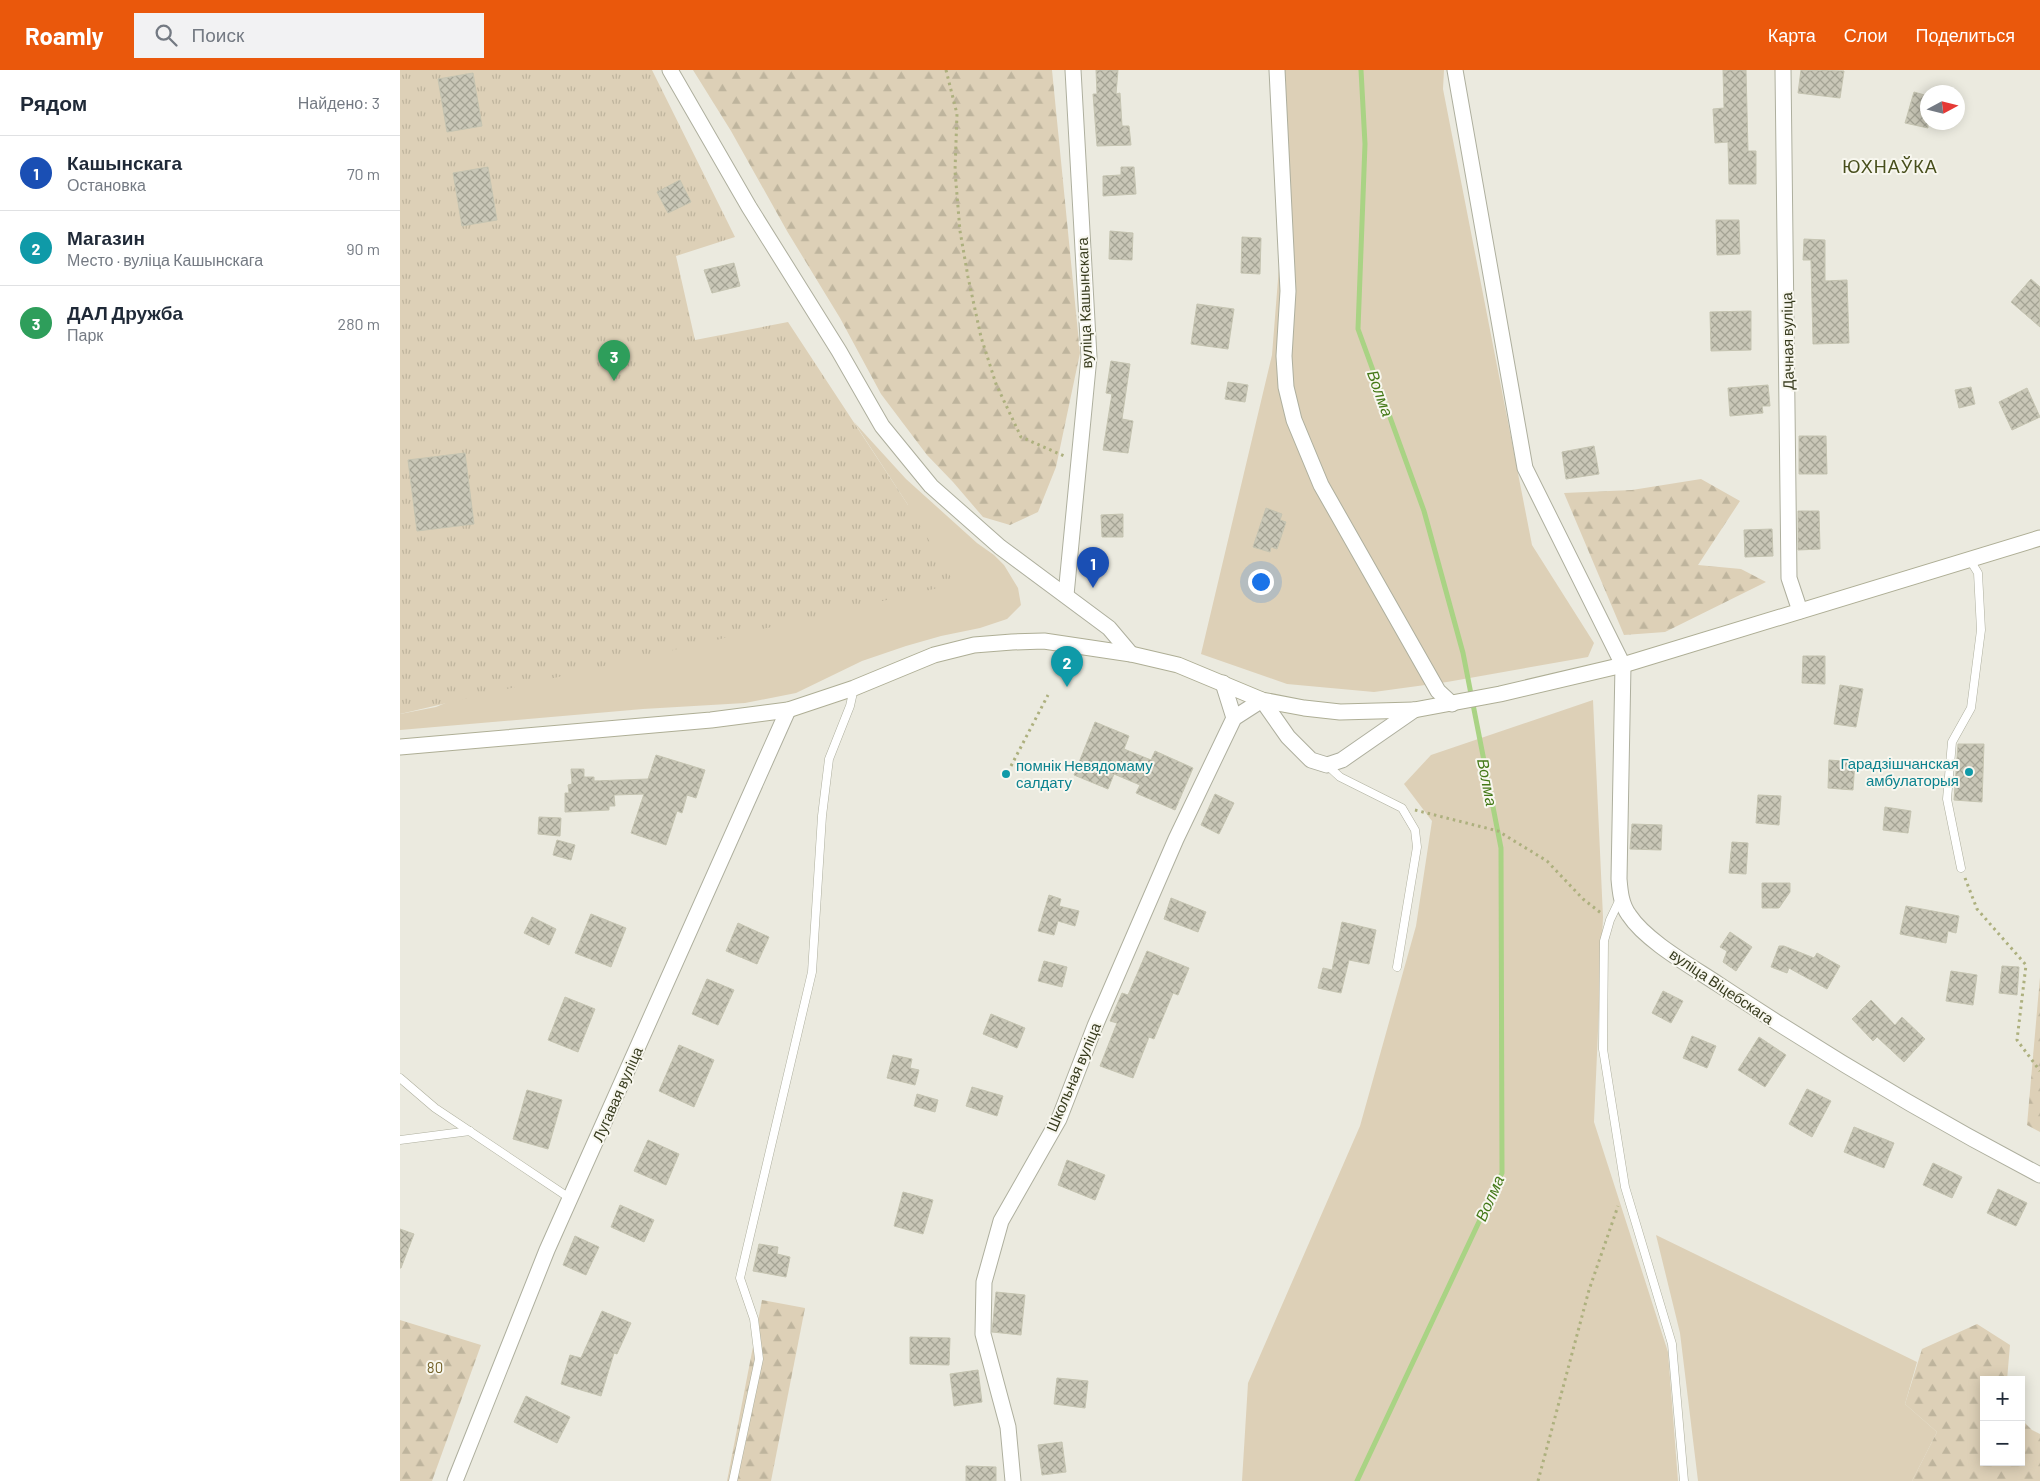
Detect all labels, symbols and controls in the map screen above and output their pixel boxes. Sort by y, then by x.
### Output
search box [134,13,484,58]
text: Roamly [25,21,104,50]
icon: search [152,21,180,49]
text: Поиск [192,23,244,46]
text: Карта [1768,24,1816,46]
text: Слои [1844,24,1888,46]
text: Поделиться [1916,24,2015,46]
north arrow [1920,85,1965,130]
text: Рядом [20,90,87,115]
text: Найдено: 3 [298,93,380,112]
text: Кашынскага [67,151,182,174]
district label: ЮХНАЎКА [1842,155,1938,177]
text: 1 [33,164,39,183]
text: 70 m [347,164,380,183]
text: Остановка [67,175,146,194]
text: Магазин [67,226,145,249]
street label: вуліца Кашынскага [1073,236,1095,369]
text: 2 [32,239,40,258]
text: 90 m [346,239,380,258]
text: Место · вуліца Кашынскага [67,250,263,269]
street label: Дачная вуліца [1777,291,1797,390]
text: ДАЛ Дружба [67,301,183,324]
text: 3 [32,314,40,333]
text: 280 m [338,314,380,333]
text: Парк [67,325,103,344]
pin: 3 [598,340,630,381]
water label: Волма [1364,367,1398,419]
pin: 1 [1077,547,1109,588]
your location [1248,569,1274,595]
pin: 2 [1051,646,1083,687]
place label: Гарадзішчанская амбулаторыя [1840,754,1959,789]
place label: помнік Невядомаму салдату [1016,756,1153,791]
water label: Волма [1474,757,1502,808]
marker: Гарадзішчанская амбулаторыя [1963,766,1975,778]
marker: помнік Невядомаму салдату [1000,768,1012,780]
street label: вуліца Віцебскага [1667,945,1778,1028]
street label: Школьная вуліца [1042,1019,1104,1134]
street label: Лугавая вуліца [588,1043,646,1144]
water label: Волма [1471,1172,1508,1224]
park label: 80 [427,1358,443,1376]
map controls [1980,1376,2025,1466]
button: + [1980,1376,2025,1421]
button: − [1980,1421,2025,1466]

